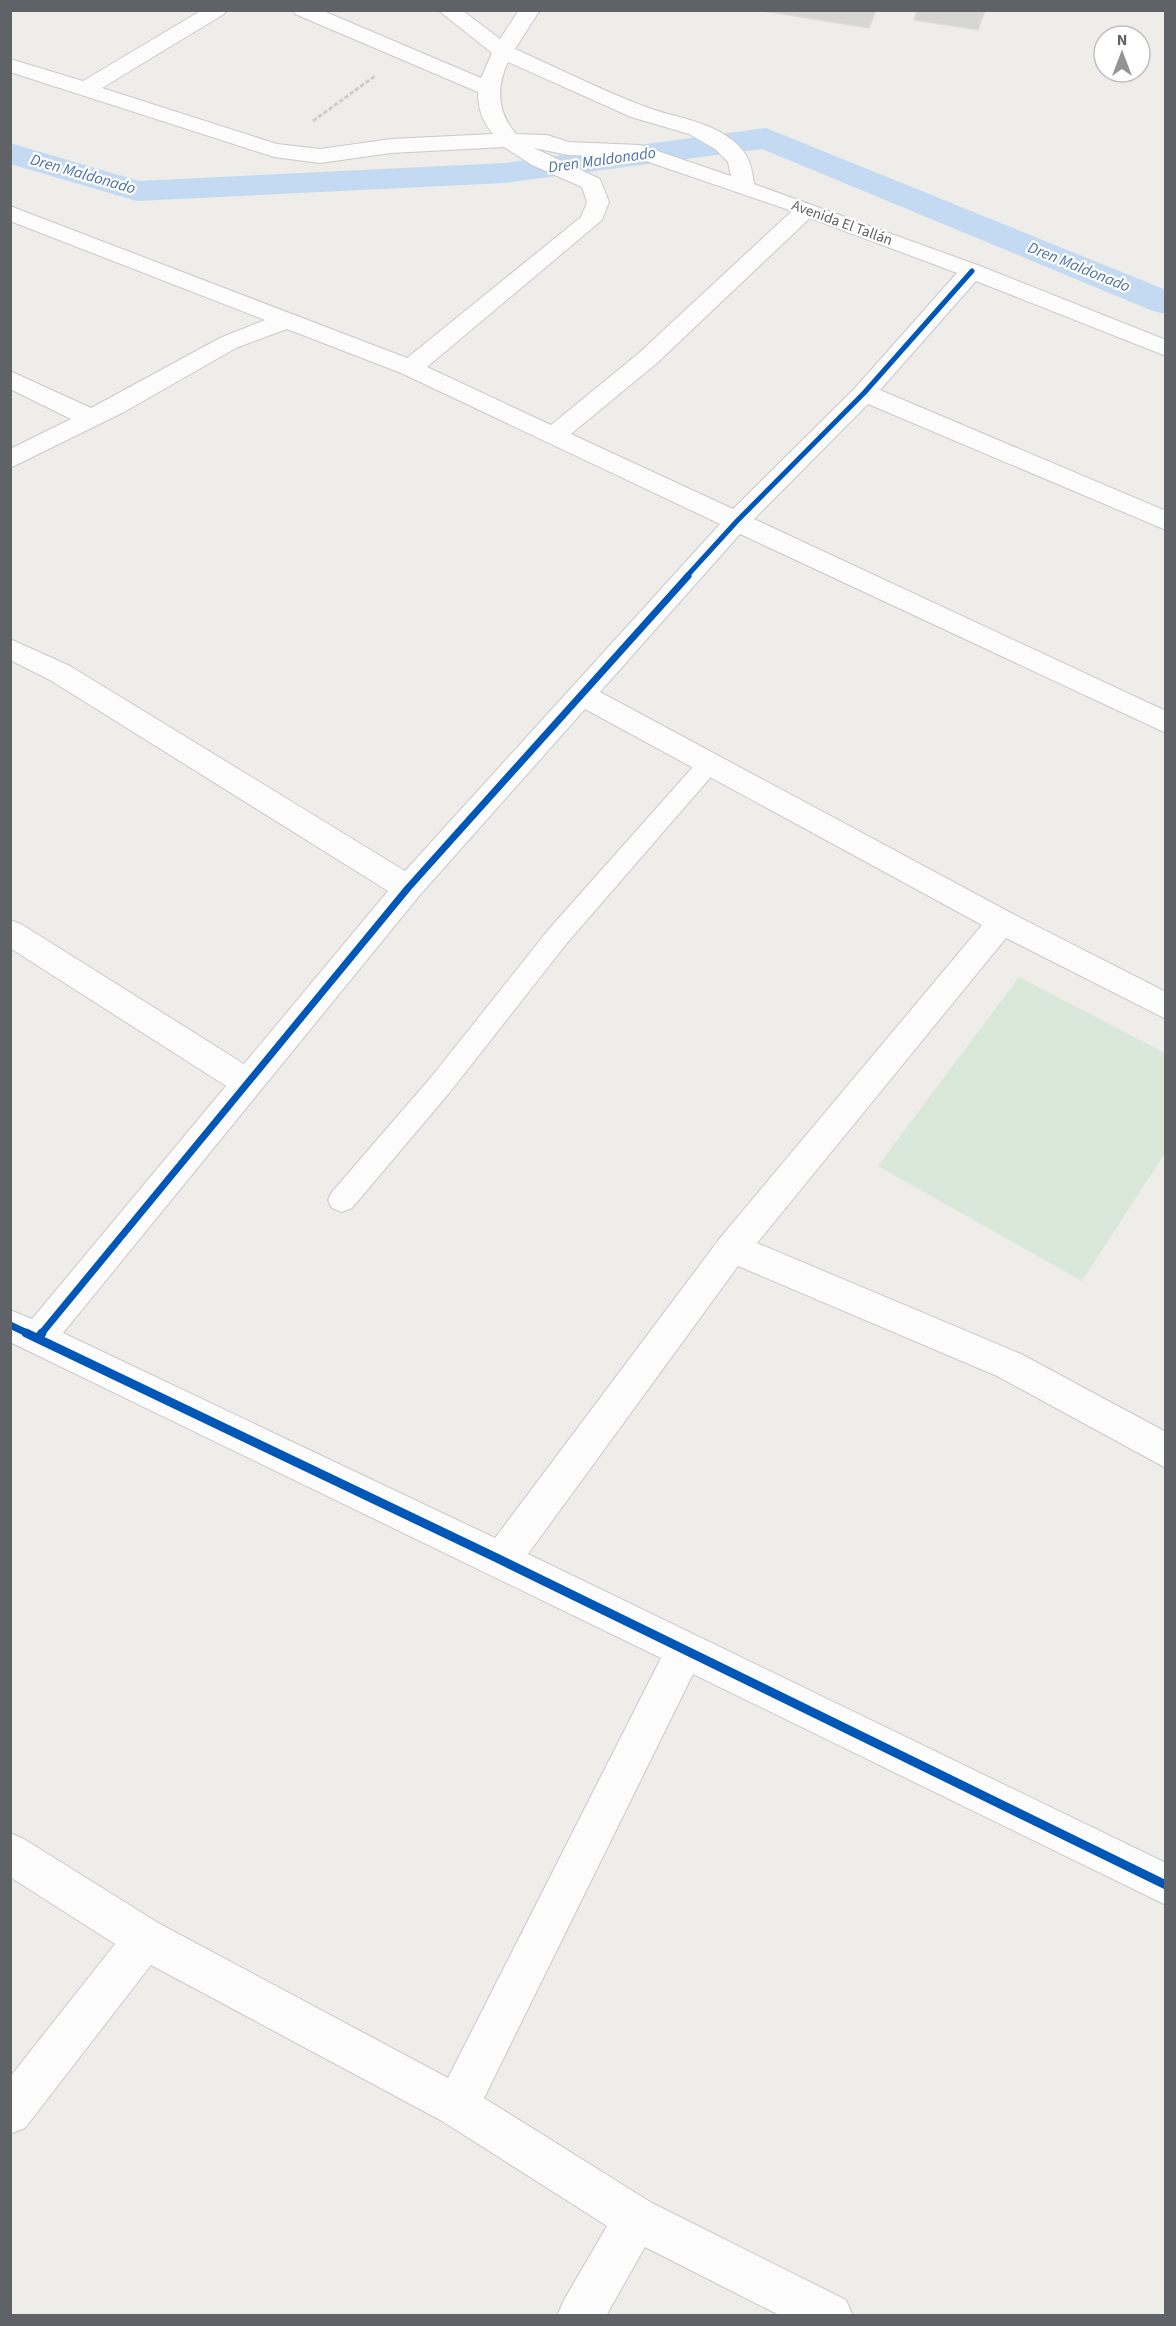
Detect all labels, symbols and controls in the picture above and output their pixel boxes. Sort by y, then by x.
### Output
north arrow [1092,24,1152,84]
text: N [1117,29,1127,51]
water label: Dren Maldonado [547,142,657,178]
water label: Dren Maldonado [28,148,138,200]
street label: Avenida El Tallán [789,195,895,251]
water label: Dren Maldonado [1025,236,1133,298]

